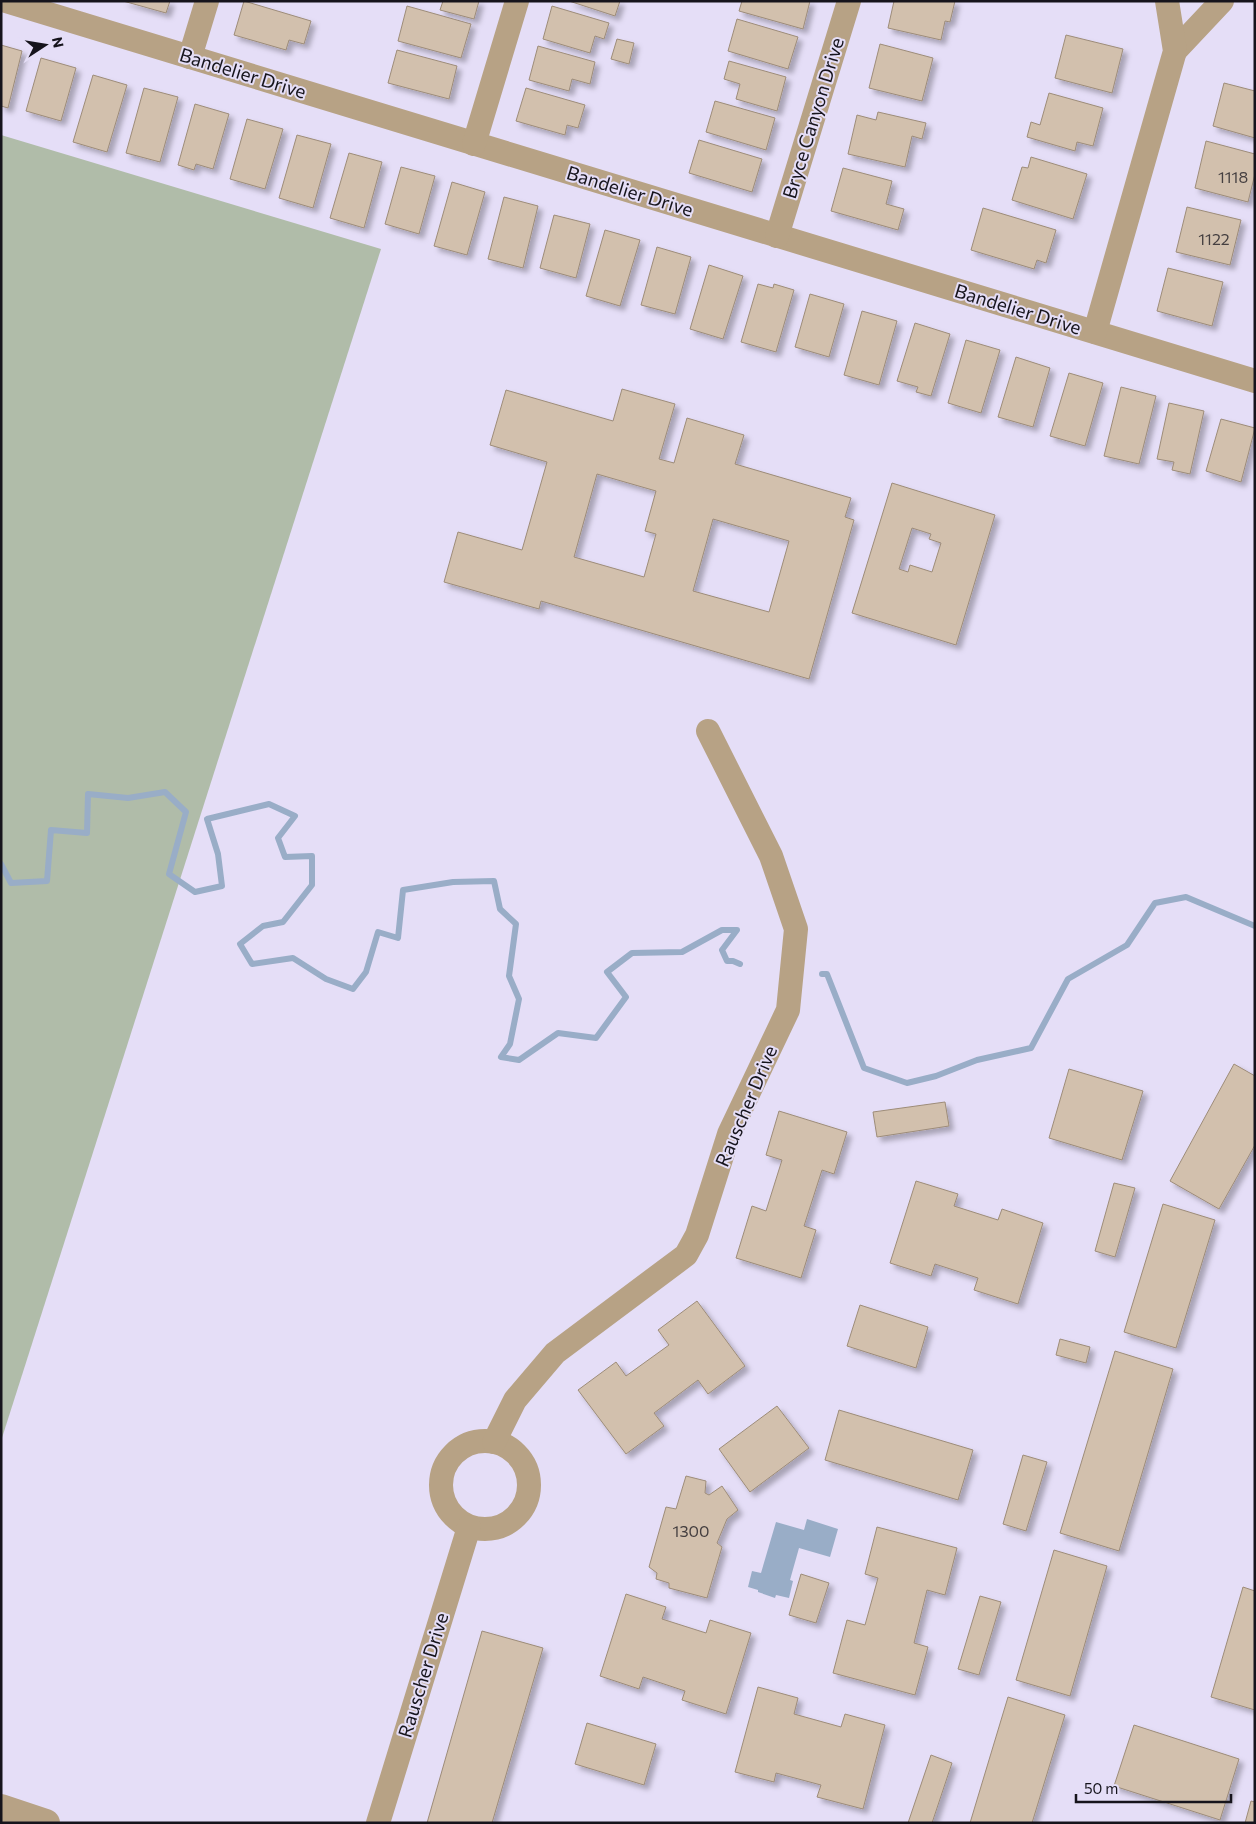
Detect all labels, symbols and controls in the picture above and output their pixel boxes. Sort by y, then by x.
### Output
north arrow [20,20,70,70]
street label: Bryce Canyon Drive [777,34,848,201]
text: N [49,35,68,49]
street label: Bandelier Drive [177,42,309,103]
street label: Bandelier Drive [564,160,696,221]
house number: 1118 [1218,167,1248,186]
house number: 1122 [1198,229,1230,248]
street label: Bandelier Drive [952,278,1084,339]
street label: Rauscher Drive [710,1042,781,1170]
house number: 1300 [673,1521,709,1540]
street label: Rauscher Drive [393,1610,452,1740]
scale bar [1076,1772,1231,1804]
text: 50 m [1084,1779,1118,1797]

